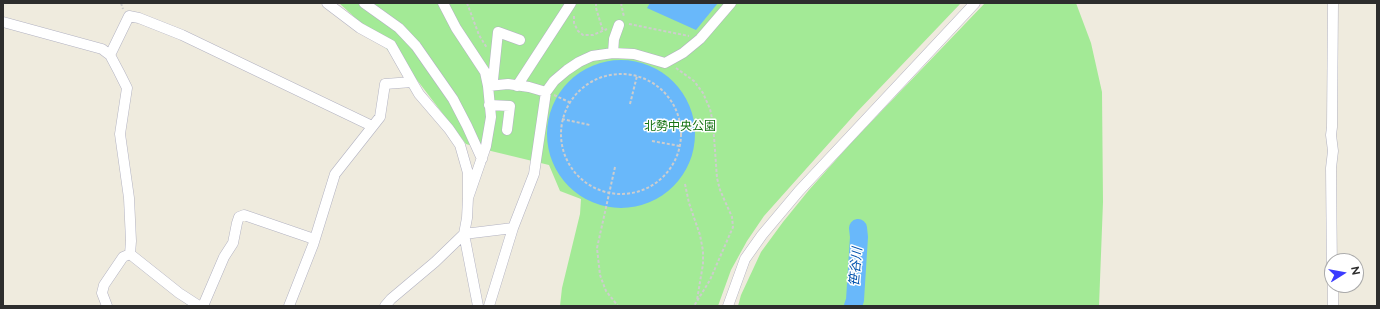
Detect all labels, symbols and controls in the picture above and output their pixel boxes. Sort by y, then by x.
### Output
park label: 北勢中央公園 [644,119,716,133]
water label: 笹谷川 [847,247,865,287]
north arrow [1324,253,1364,293]
text: N [1348,265,1362,276]

